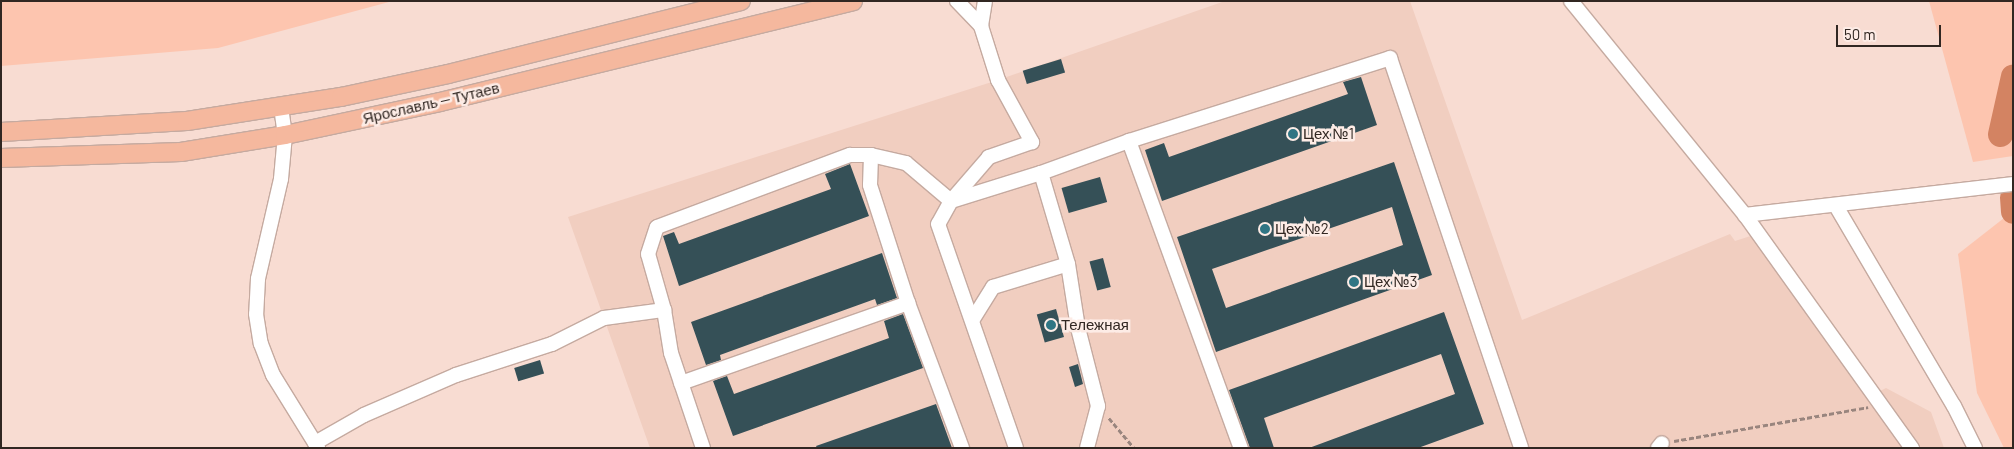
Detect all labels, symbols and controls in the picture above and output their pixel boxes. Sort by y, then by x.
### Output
scale bar [1839,15,1944,47]
text: 50 m [1844,25,1876,43]
street label: Ярославль — Тутаев [361,79,501,127]
place label: Цех №1 [1303,125,1354,143]
marker: Цех №1 [1287,128,1299,140]
place label: Цех №2 [1275,220,1329,238]
marker: Цех №2 [1259,223,1271,235]
place label: Цех №3 [1364,273,1417,291]
marker: Цех №3 [1348,276,1360,288]
place label: Тележная [1061,316,1129,334]
marker: Тележная [1045,319,1057,331]

